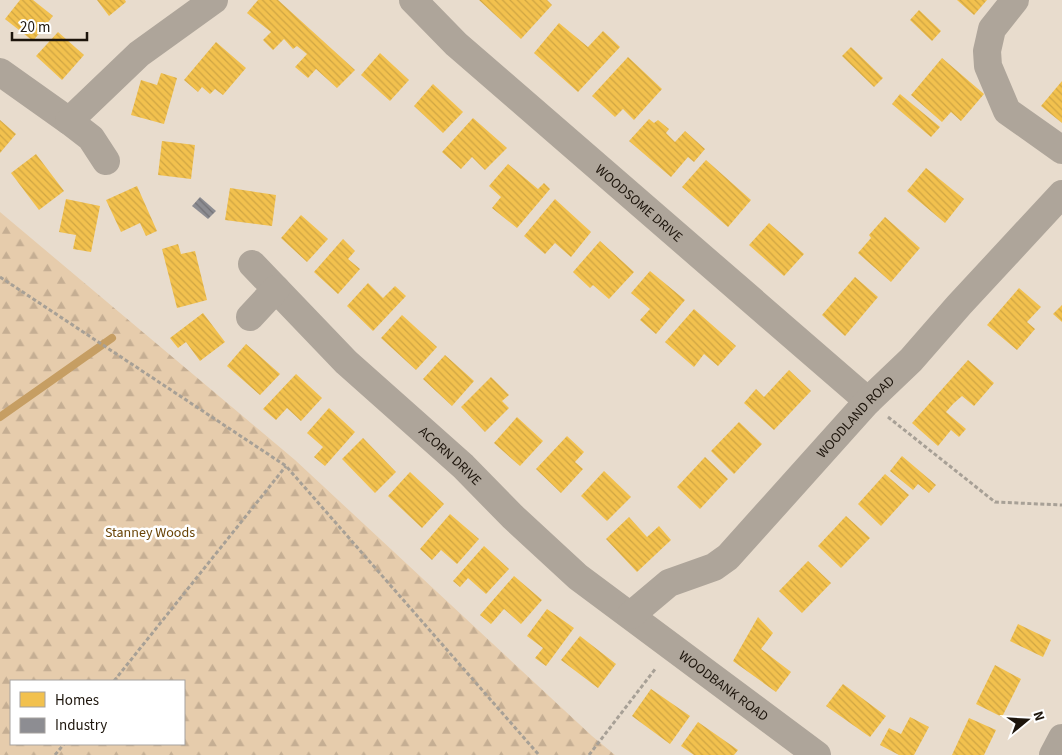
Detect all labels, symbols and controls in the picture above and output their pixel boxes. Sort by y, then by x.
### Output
scale bar [12,10,88,42]
text: 20 m [20,17,50,38]
street label: WOODSOME DRIVE [590,160,687,247]
street label: WOODLAND ROAD [812,372,899,463]
street label: ACORN DRIVE [414,422,486,490]
park label: Stanney Woods [105,523,195,543]
street label: WOODBANK ROAD [674,646,772,726]
legend [10,680,185,745]
text: Homes [55,690,99,711]
north arrow [1002,695,1052,745]
text: N [1027,709,1049,724]
text: Industry [55,715,107,736]

